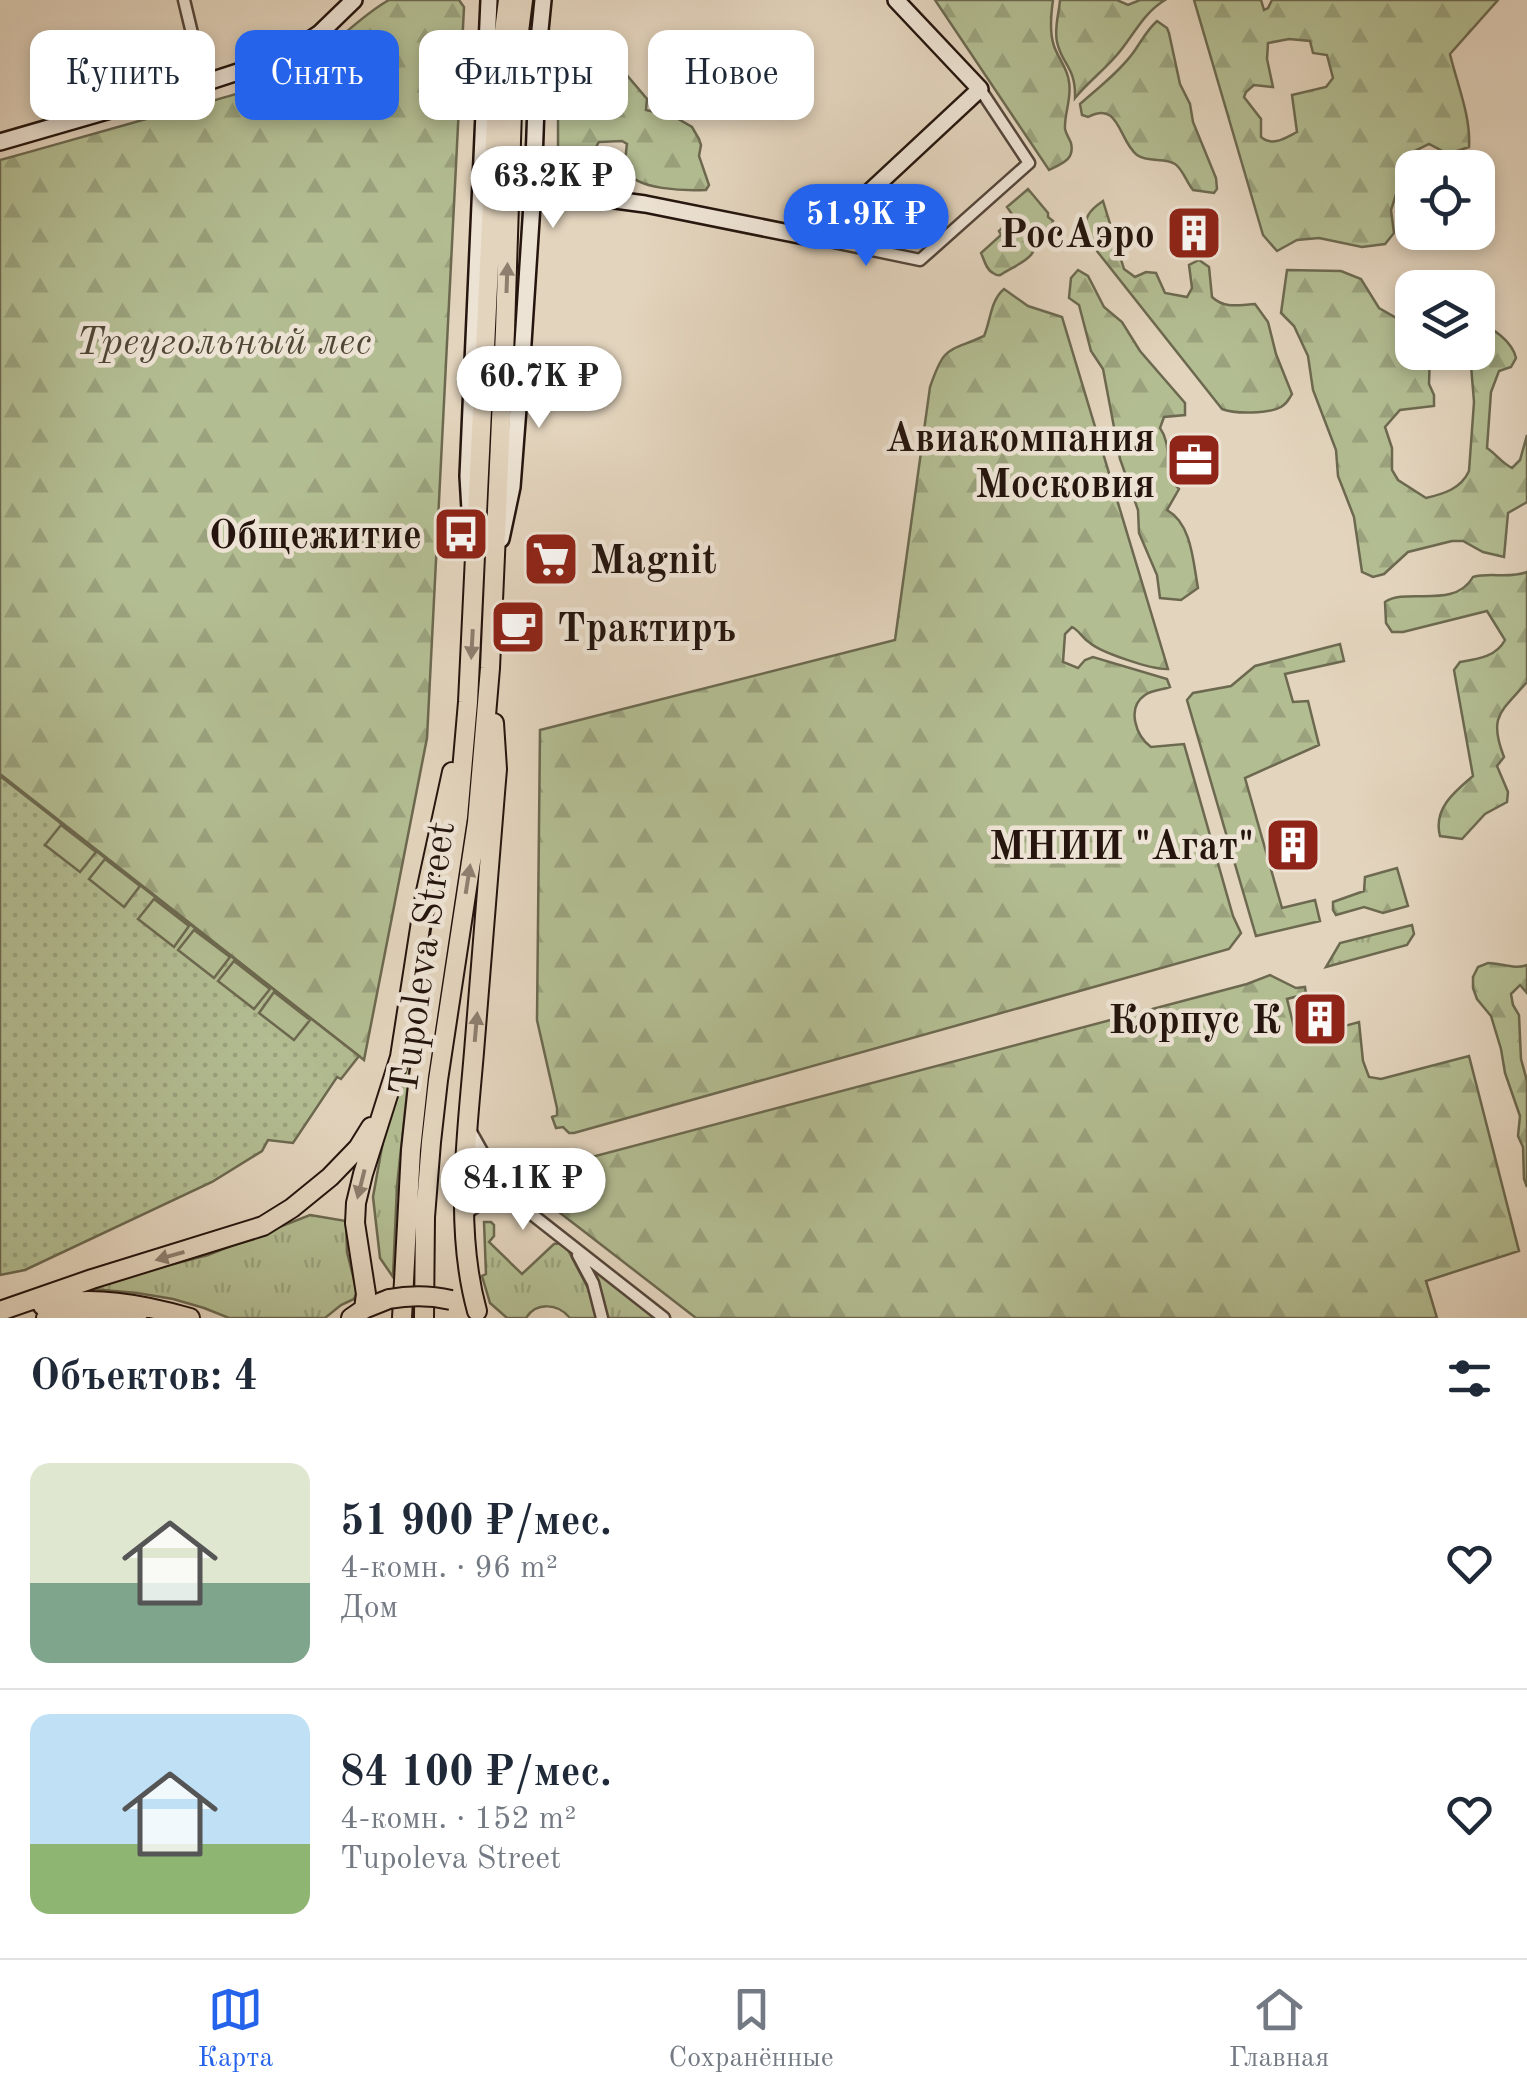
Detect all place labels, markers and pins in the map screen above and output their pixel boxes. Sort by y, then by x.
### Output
pin: 63.2K ₽ [461,146,645,231]
pin: 51.9K ₽ [774,184,958,269]
building icon: РосАэро [1164,203,1224,263]
place label: РосАэро [1000,217,1155,257]
pin: 60.7K ₽ [447,346,631,431]
place label: Авиакомпания Московия [885,421,1155,507]
office icon: Авиакомпания Московия [1164,430,1224,490]
bus stop icon: Общежитие [431,504,491,564]
place label: Общежитие [209,518,422,558]
supermarket icon: Magnit [521,529,581,589]
place label: Magnit [590,543,717,583]
cafe icon: Трактиръ [488,597,548,657]
place label: Трактиръ [557,611,736,651]
building icon: МНИИ "Агат" [1263,815,1323,875]
place label: МНИИ "Агат" [989,829,1254,869]
building icon: Корпус К [1290,989,1350,1049]
place label: Корпус К [1108,1003,1281,1043]
pin: 84.1K ₽ [431,1148,615,1233]

